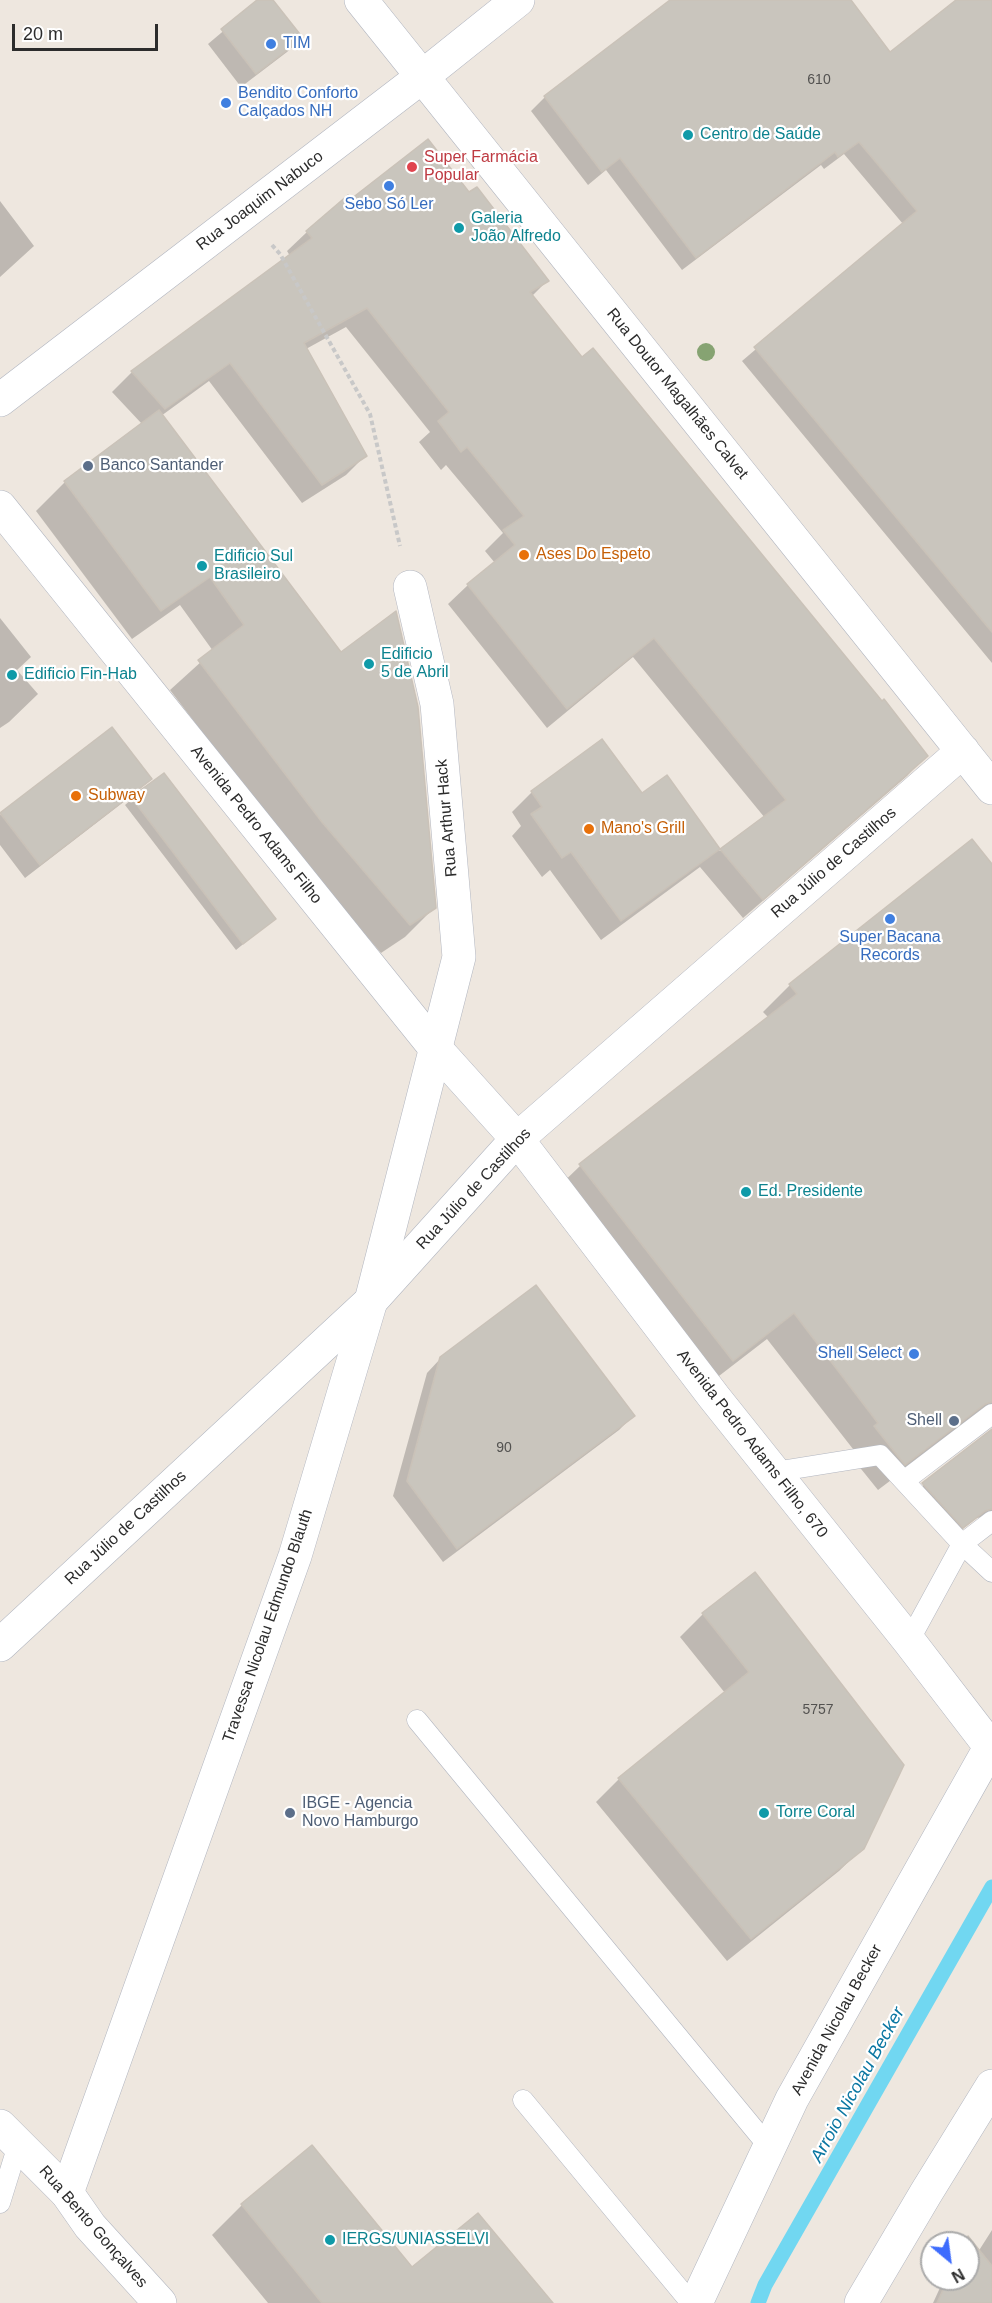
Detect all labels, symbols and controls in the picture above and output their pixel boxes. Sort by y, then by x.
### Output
scale bar [15,12,160,50]
text: 20 m [23,24,63,44]
place label: TIM [283,34,311,54]
marker: TIM [264,37,278,51]
house number: 610 [807,72,831,88]
place label: Bendito Conforto Calçados NH [238,84,358,122]
marker: Bendito Conforto Calçados NH [219,96,233,110]
place label: Centro de Saúde [700,125,821,145]
marker: Centro de Saúde [681,128,695,142]
street label: Rua Joaquim Nabuco [193,147,327,255]
place label: Super Farmácia Popular [424,148,538,186]
marker: Super Farmácia Popular [405,160,419,174]
marker: Sebo Só Ler [382,179,396,193]
place label: Sebo Só Ler [345,195,433,215]
place label: Galeria João Alfredo [471,209,561,247]
marker: Galeria João Alfredo [452,221,466,235]
street label: Rua Doutor Magalhães Calvet [602,305,752,483]
place label: Banco Santander [100,456,224,476]
marker: Banco Santander [81,459,95,473]
place label: Ases Do Espeto [536,545,651,565]
place label: Edificio Sul Brasileiro [214,547,293,585]
marker: Ases Do Espeto [517,548,531,562]
marker: Edificio Sul Brasileiro [195,559,209,573]
place label: Edificio 5 de Abril [381,645,449,683]
marker: Edificio 5 de Abril [362,657,376,671]
place label: Edificio Fin-Hab [24,665,137,685]
marker: Edificio Fin-Hab [5,668,19,682]
street label: Avenida Pedro Adams Filho [186,742,326,908]
street label: Rua Arthur Hack [432,758,462,878]
place label: Subway [88,786,145,806]
marker: Subway [69,789,83,803]
street label: Rua Júlio de Castilhos [768,804,900,922]
place label: Mano's Grill [601,819,685,839]
marker: Mano's Grill [582,822,596,836]
marker: Super Bacana Records [883,912,897,926]
place label: Super Bacana Records [839,928,941,966]
street label: Rua Júlio de Castilhos [413,1124,535,1254]
place label: Ed. Presidente [758,1182,863,1202]
marker: Ed. Presidente [739,1185,753,1199]
place label: Shell Select [818,1344,902,1364]
street label: Avenida Pedro Adams Filho, 670 [673,1346,831,1542]
marker: Shell Select [907,1347,921,1361]
place label: Shell [906,1411,942,1431]
marker: Shell [947,1414,961,1428]
house number: 90 [496,1440,512,1456]
street label: Rua Júlio de Castilhos [61,1467,191,1589]
street label: Travessa Nicolau Edmundo Blauth [219,1507,317,1745]
house number: 5757 [802,1702,834,1718]
place label: IBGE - Agencia Novo Hamburgo [302,1794,418,1832]
place label: Torre Coral [776,1803,855,1823]
marker: IBGE - Agencia Novo Hamburgo [283,1806,297,1820]
marker: Torre Coral [757,1806,771,1820]
street label: Avenida Nicolau Becker [787,1941,887,2099]
water label: Arroio Nicolau Becker [806,2004,910,2166]
street label: Rua Bento Gonçalves [35,2162,151,2292]
place label: IERGS/UNIASSELVI [342,2230,489,2250]
north arrow [920,2231,980,2291]
marker: IERGS/UNIASSELVI [323,2233,337,2247]
text: N [949,2265,967,2286]

